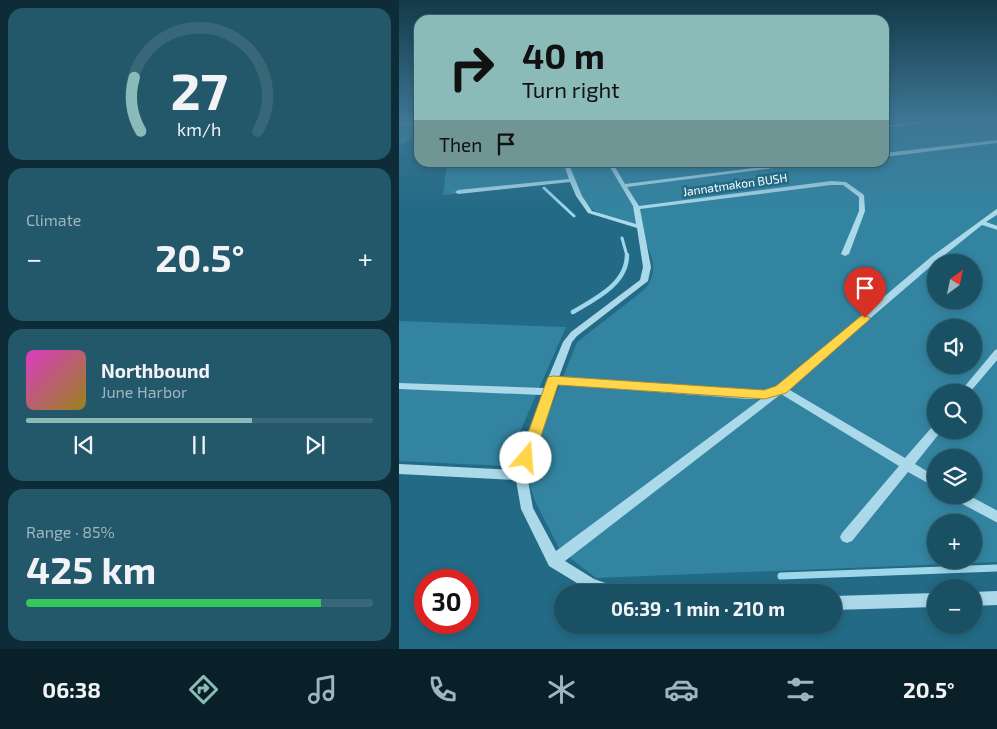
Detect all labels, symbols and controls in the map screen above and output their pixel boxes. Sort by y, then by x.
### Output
text: 40 m [522,34,605,76]
icon: right [439,35,504,100]
text: 27 [171,58,228,120]
text: Turn right [522,76,620,102]
text: km/h [177,118,222,140]
icon: arrive [492,130,520,158]
text: Then [439,133,482,156]
street label: Jannatmakon BUSH [682,170,788,198]
text: Climate [26,210,81,229]
text: 20.5° [155,234,245,280]
text: − [26,241,42,275]
text: + [358,241,373,275]
north arrow [927,254,981,309]
map controls [927,254,982,634]
pin [844,267,886,318]
icon: arrive [851,274,879,302]
button: sound [927,319,982,374]
text: Northbound [101,359,210,382]
text: June Harbor [101,382,188,401]
button: search [927,384,982,439]
icon: previous [70,431,98,459]
icon: pause [185,431,213,459]
icon: next [301,431,329,459]
position arrow [499,431,551,483]
button: layers [927,449,982,504]
button: + [927,514,982,569]
text: Range · 85% [26,522,115,541]
text: 425 km [26,546,156,592]
speed limit sign: 30 [414,569,479,634]
button: − [927,579,982,634]
text: 06:39 · 1 min · 210 m [611,597,785,620]
icon: directions [186,672,221,707]
icon: music [305,672,340,707]
icon: phone [425,672,460,707]
icon: climate [544,672,579,707]
icon: car [664,672,699,707]
icon: filters [783,672,818,707]
text: 06:38 [42,676,101,702]
text: 20.5° [903,676,955,702]

